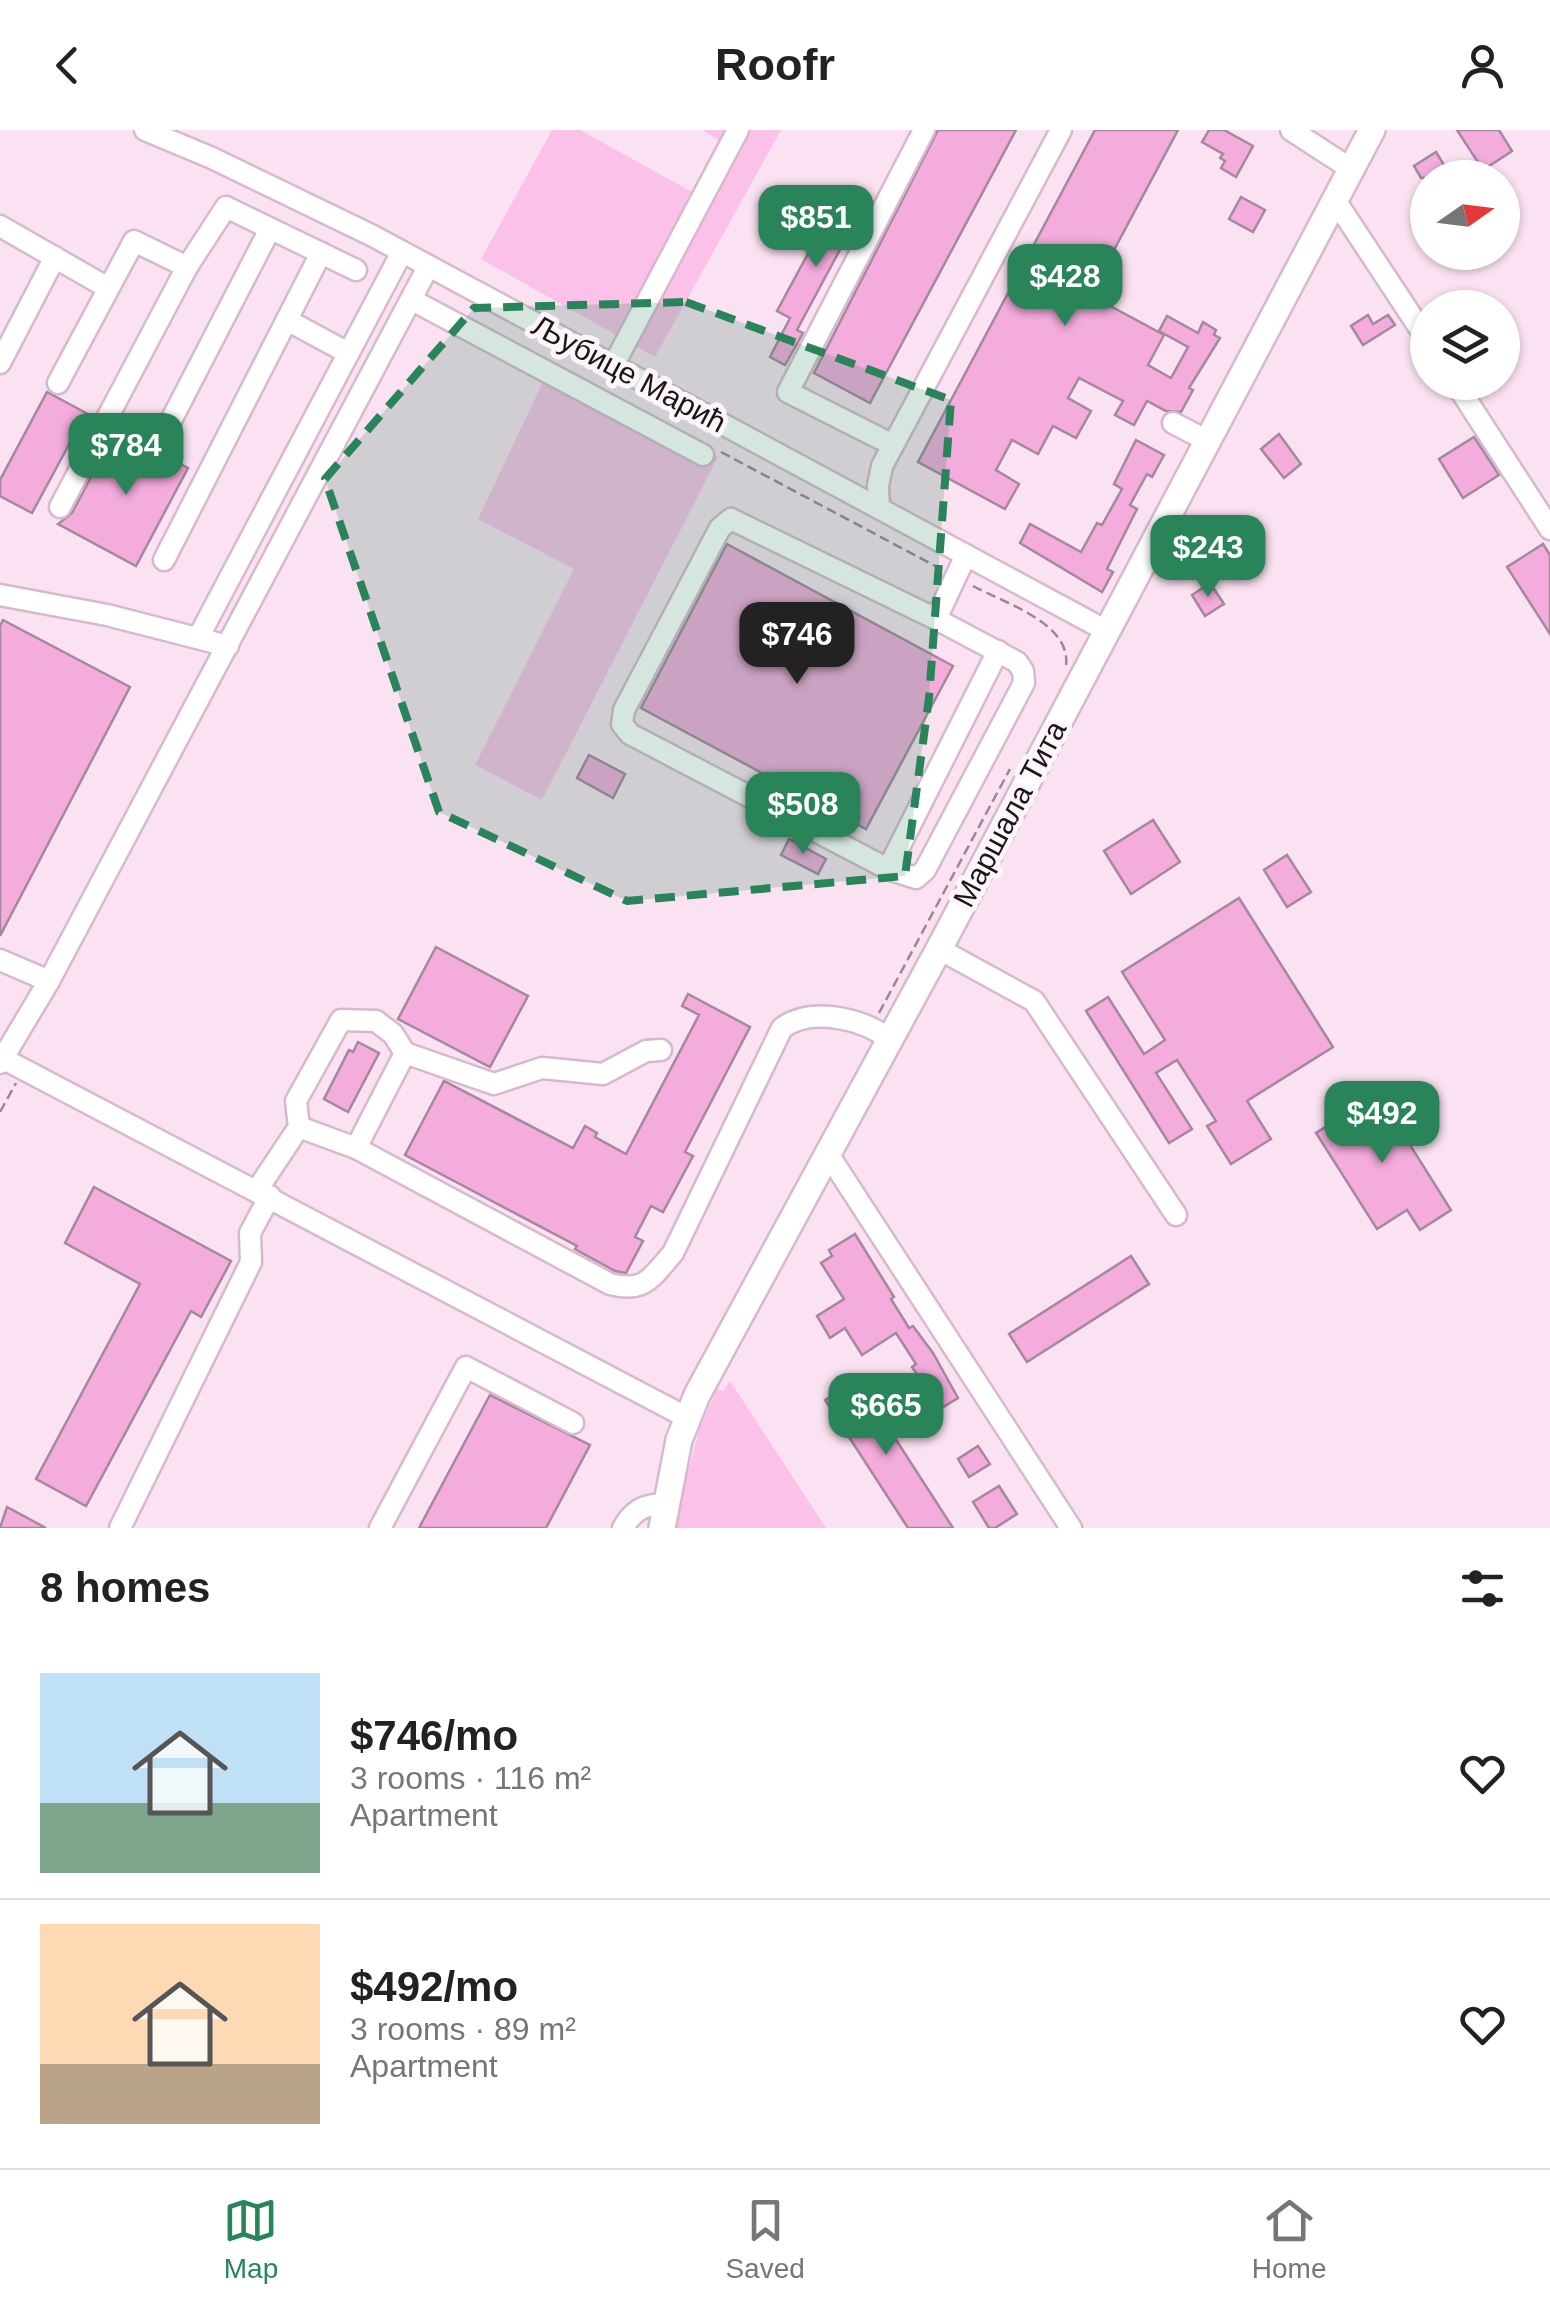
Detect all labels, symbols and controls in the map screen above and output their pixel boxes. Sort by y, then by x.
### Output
icon: back [40,38,95,93]
icon: person [1455,38,1510,93]
text: Roofr [715,39,835,90]
north arrow [1410,160,1520,270]
map controls [1410,160,1520,400]
pin: $851 [757,185,875,270]
text: $851 [780,199,852,235]
pin: $428 [1006,244,1124,329]
text: $428 [1029,258,1101,294]
button: layers [1410,290,1520,400]
street label: Љубице Марић [527,309,732,439]
pin: $784 [67,413,185,498]
text: $784 [90,427,162,463]
pin: $243 [1149,515,1267,600]
text: $243 [1172,529,1244,565]
pin: $746 [738,602,856,687]
text: $746 [761,616,833,652]
street label: Маршала Тита [947,715,1073,912]
pin: $508 [744,772,862,857]
text: $508 [767,786,839,822]
pin: $492 [1323,1081,1441,1166]
text: $492 [1346,1095,1418,1131]
pin: $665 [827,1373,945,1458]
text: $665 [850,1387,922,1423]
icon: filters [1455,1561,1510,1616]
text: 8 homes [40,1564,210,1611]
text: $746/mo [350,1712,518,1759]
icon: home [120,1713,240,1833]
icon: heart [1455,1746,1510,1801]
text: 3 rooms · 116 m² [350,1760,591,1796]
text: Apartment [350,1797,498,1833]
text: $492/mo [350,1963,518,2010]
icon: home [120,1964,240,2084]
icon: heart [1455,1997,1510,2052]
text: 3 rooms · 89 m² [350,2011,576,2047]
text: Apartment [350,2048,498,2084]
tab: Map [223,2193,278,2285]
tab: Saved [725,2193,805,2285]
tab: Home [1252,2193,1326,2285]

